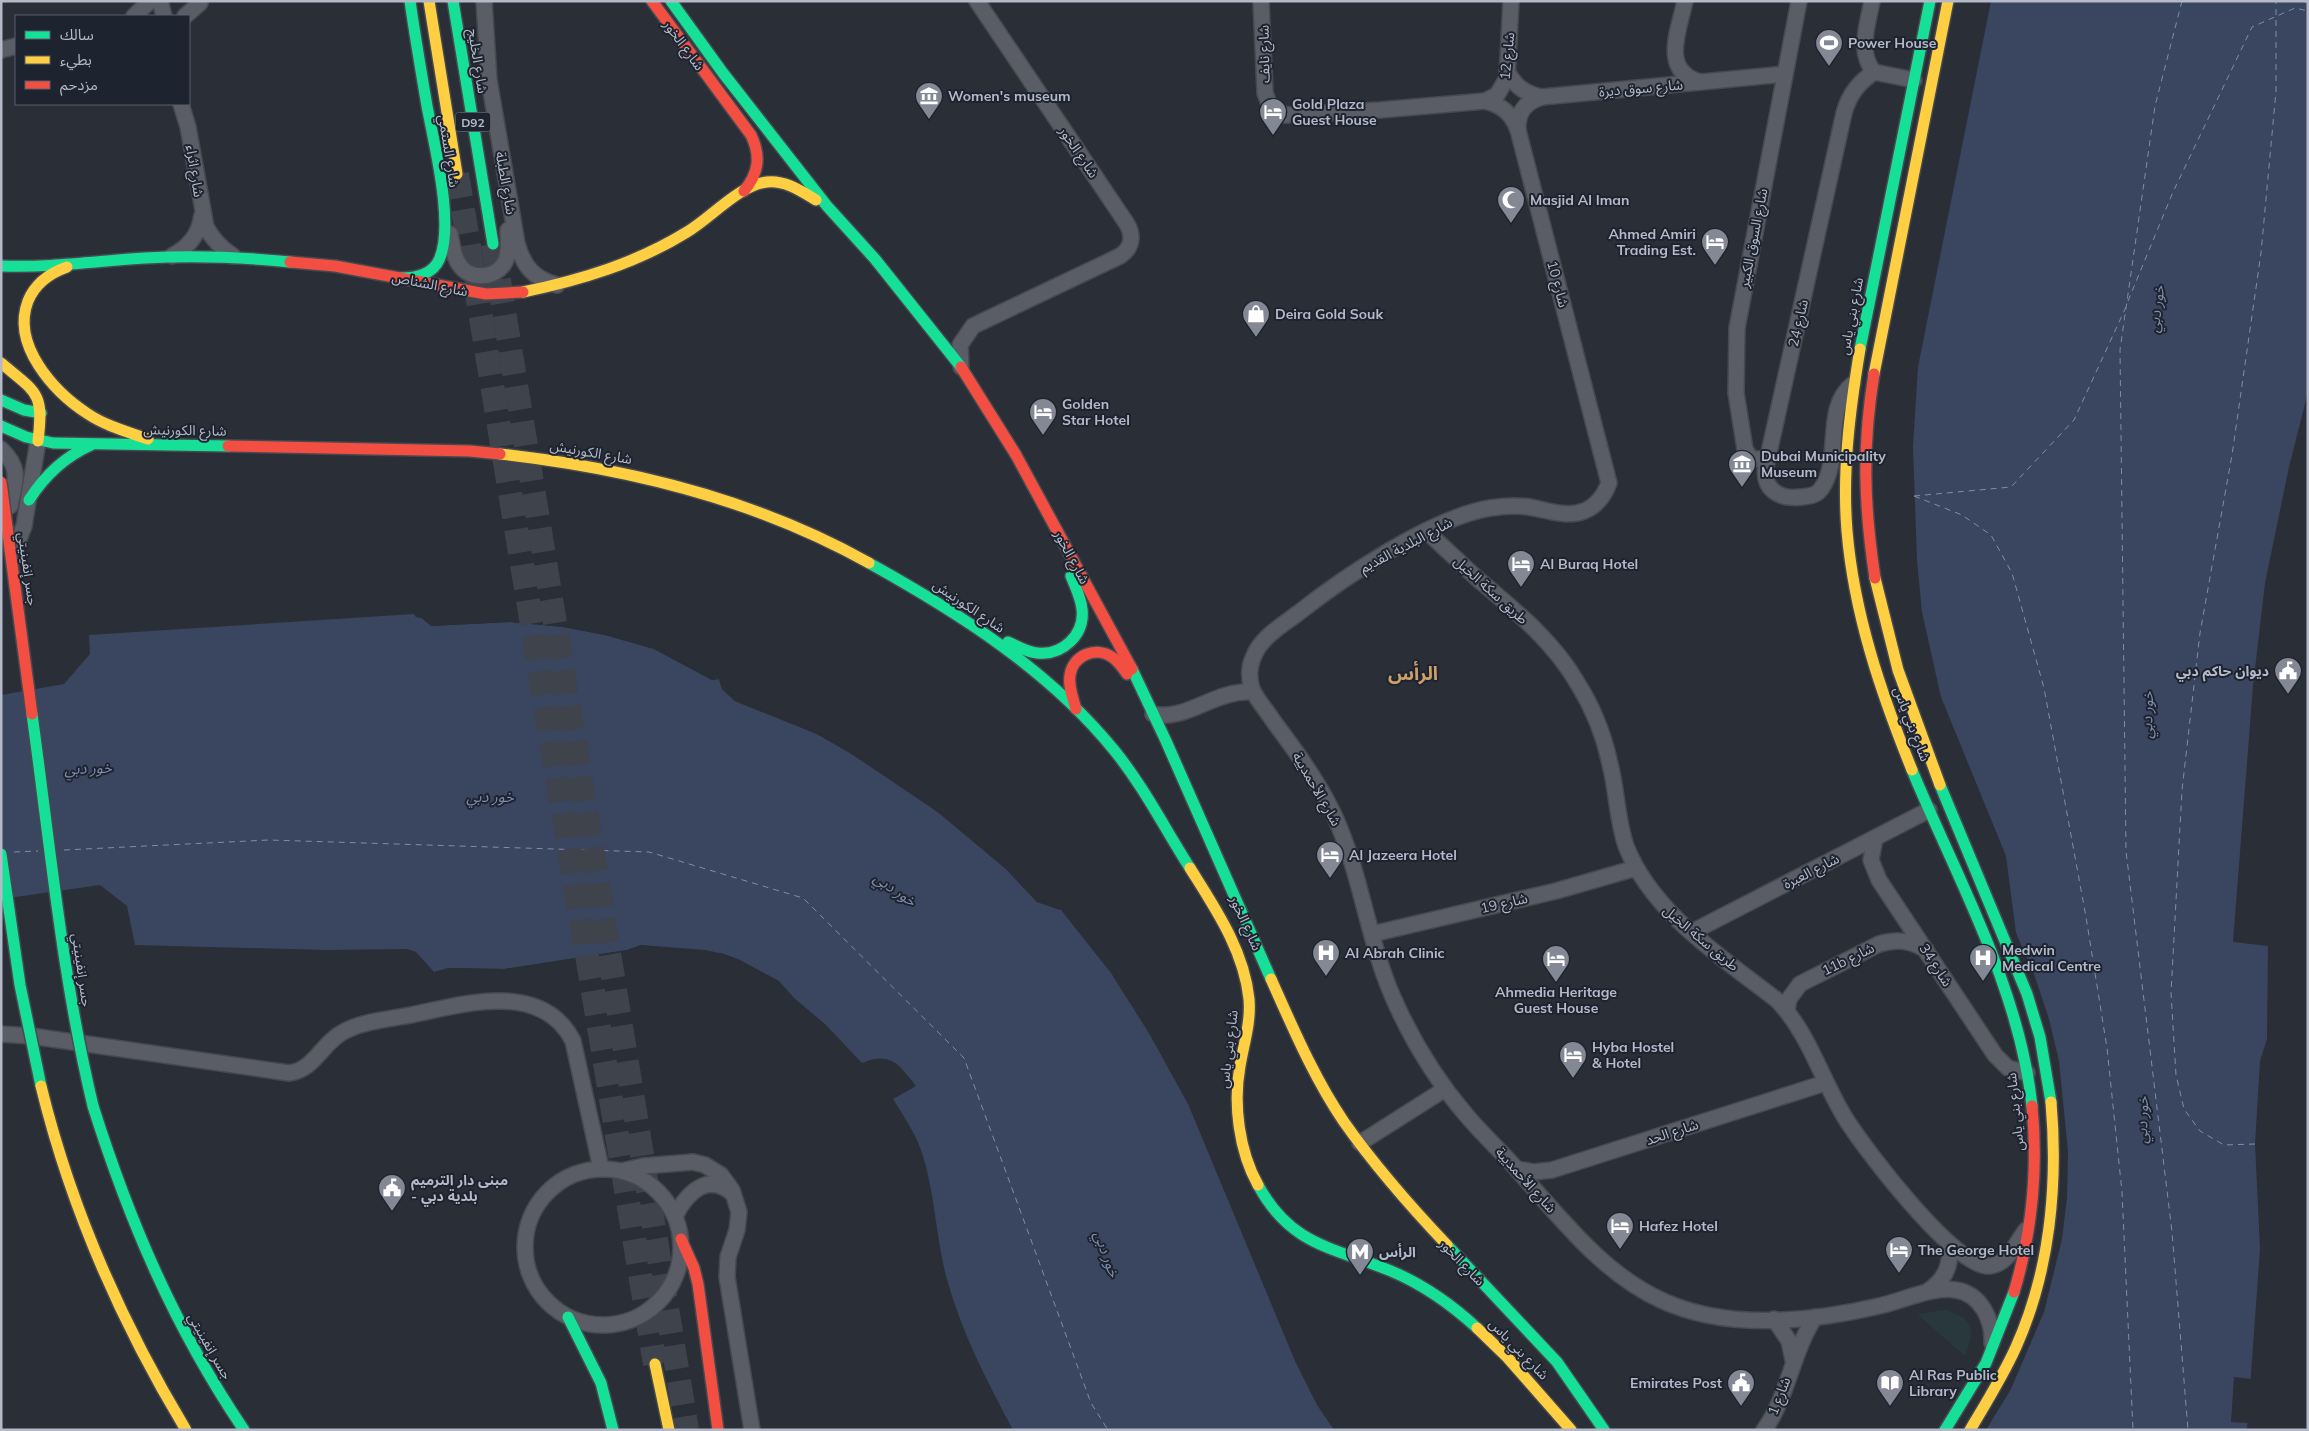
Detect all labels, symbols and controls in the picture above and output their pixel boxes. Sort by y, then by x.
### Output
legend [15,15,190,105]
street label: شارع الخور [657,15,709,75]
text: سالك [60,25,94,44]
street label: شارع نايف [1254,25,1276,83]
street label: شارع الخليج [462,27,492,95]
sports icon: Power House [1814,28,1844,67]
street label: شارع 12 [1496,31,1520,81]
place label: Power House [1848,34,1937,52]
text: بطيء [60,50,92,71]
text: مزدحم [60,75,98,96]
street label: شارع سوق ديرة [1598,75,1684,103]
museum icon: Women's museum [914,81,944,120]
place label: Women's museum [948,87,1071,105]
place label: Gold Plaza Guest House [1292,95,1377,129]
hotel icon: Gold Plaza Guest House [1258,97,1288,136]
road number: D92 [456,112,490,132]
street label: شارع الستمي [432,113,464,189]
street label: شارع الخور [1053,122,1103,182]
street label: شارع اثراء [180,144,208,199]
street label: شارع الطبلة [490,150,520,216]
mosque icon: Masjid Al Iman [1496,185,1526,224]
street label: شارع السوق الكبير [1734,187,1773,290]
place label: Masjid Al Iman [1530,191,1629,209]
place label: Ahmed Amiri Trading Est. [1608,225,1696,259]
hotel icon: Ahmed Amiri Trading Est. [1700,227,1730,266]
street label: شارع 10 [1541,259,1573,310]
street label: شارع الشناص [390,268,470,302]
street label: شارع بني ياس [1835,276,1870,357]
water label: خور دبي [2144,284,2171,334]
street label: شارع 24 [1784,298,1814,349]
shop icon: Deira Gold Souk [1241,299,1271,338]
place label: Deira Gold Souk [1275,305,1383,323]
place label: Golden Star Hotel [1062,395,1130,429]
hotel icon: Golden Star Hotel [1028,397,1058,436]
street label: شارع الكورنيش [143,420,227,442]
street label: شارع الكورنيش [548,436,634,470]
place label: Dubai Municipality Museum [1761,447,1886,481]
museum icon: Dubai Municipality Museum [1727,449,1757,488]
street label: شارع البلدية القديم [1357,513,1456,579]
street label: شارع الخور [1048,526,1094,588]
street label: جسر إنفينيتي [12,531,42,607]
hotel icon: Al Buraq Hotel [1506,549,1536,588]
street label: طريق سكة الخيل [1450,552,1532,629]
place label: Al Buraq Hotel [1540,555,1638,573]
street label: شارع الكورنيش [928,575,1008,638]
public building icon: ديوان حاكم دبي [2273,656,2303,695]
district label: الرأس [1388,660,1438,685]
place label: ديوان حاكم دبي [2176,662,2269,682]
street label: شارع بني ياس [1887,684,1935,765]
water label: خور دبي [2137,691,2159,739]
street label: شارع الأحمديية [1287,749,1345,830]
water label: خور دبي [64,758,112,781]
water label: خور دبي [466,787,514,808]
hotel icon: Al Jazeera Hotel [1315,840,1345,879]
place label: Al Jazeera Hotel [1349,846,1457,864]
street label: شارع العبرة [1780,849,1843,895]
water label: خور دبي [869,868,920,912]
street label: شارع 19 [1479,889,1530,919]
street label: شارع الخور [1224,892,1266,954]
street label: طريق سكة الخيل [1659,901,1743,976]
street label: جسر إنفينيتي [66,932,96,1008]
hospital icon: Al Abrah Clinic [1311,938,1341,977]
street label: 11b شارع [1819,939,1878,981]
street label: شارع 34 [1914,940,1957,991]
place label: Medwin Medical Centre [2002,941,2101,975]
hospital icon: Medwin Medical Centre [1968,943,1998,982]
place label: Al Abrah Clinic [1345,944,1445,962]
hotel icon: Ahmedia Heritage Guest House [1541,944,1571,983]
place label: Ahmedia Heritage Guest House [1495,983,1617,1017]
street label: شارع بني ياس [1214,1009,1244,1089]
place label: Hyba Hostel & Hotel [1592,1038,1674,1072]
hotel icon: Hyba Hostel & Hotel [1558,1040,1588,1079]
street label: شارع بني ياس [2002,1072,2030,1152]
water label: خور دبي [2132,1096,2154,1144]
street label: شارع الحد [1643,1115,1701,1151]
street label: شارع الأحمديية [1490,1143,1560,1218]
place label: مبنى دار الترميم - بلدية دبي [411,1171,508,1207]
public building icon: مبنى دار الترميم - بلدية دبي [377,1173,407,1212]
hotel icon: Hafez Hotel [1605,1211,1635,1250]
place label: Hafez Hotel [1639,1217,1718,1235]
water label: خور دبي [1088,1228,1124,1281]
street label: شارع الخور [1433,1234,1489,1291]
hotel icon: The George Hotel [1884,1235,1914,1274]
metro station icon: الرأس [1345,1237,1375,1276]
place label: The George Hotel [1918,1241,2034,1259]
place label: الرأس [1379,1243,1416,1261]
street label: جسر إنفينيتي [182,1309,236,1384]
street label: شارع بني ياس [1484,1314,1553,1385]
place label: Al Ras Public Library [1909,1366,1997,1400]
public building icon: Emirates Post [1726,1368,1756,1407]
library icon: Al Ras Public Library [1875,1368,1905,1407]
place label: Emirates Post [1630,1374,1723,1392]
street label: شارع 1 [1764,1374,1796,1418]

